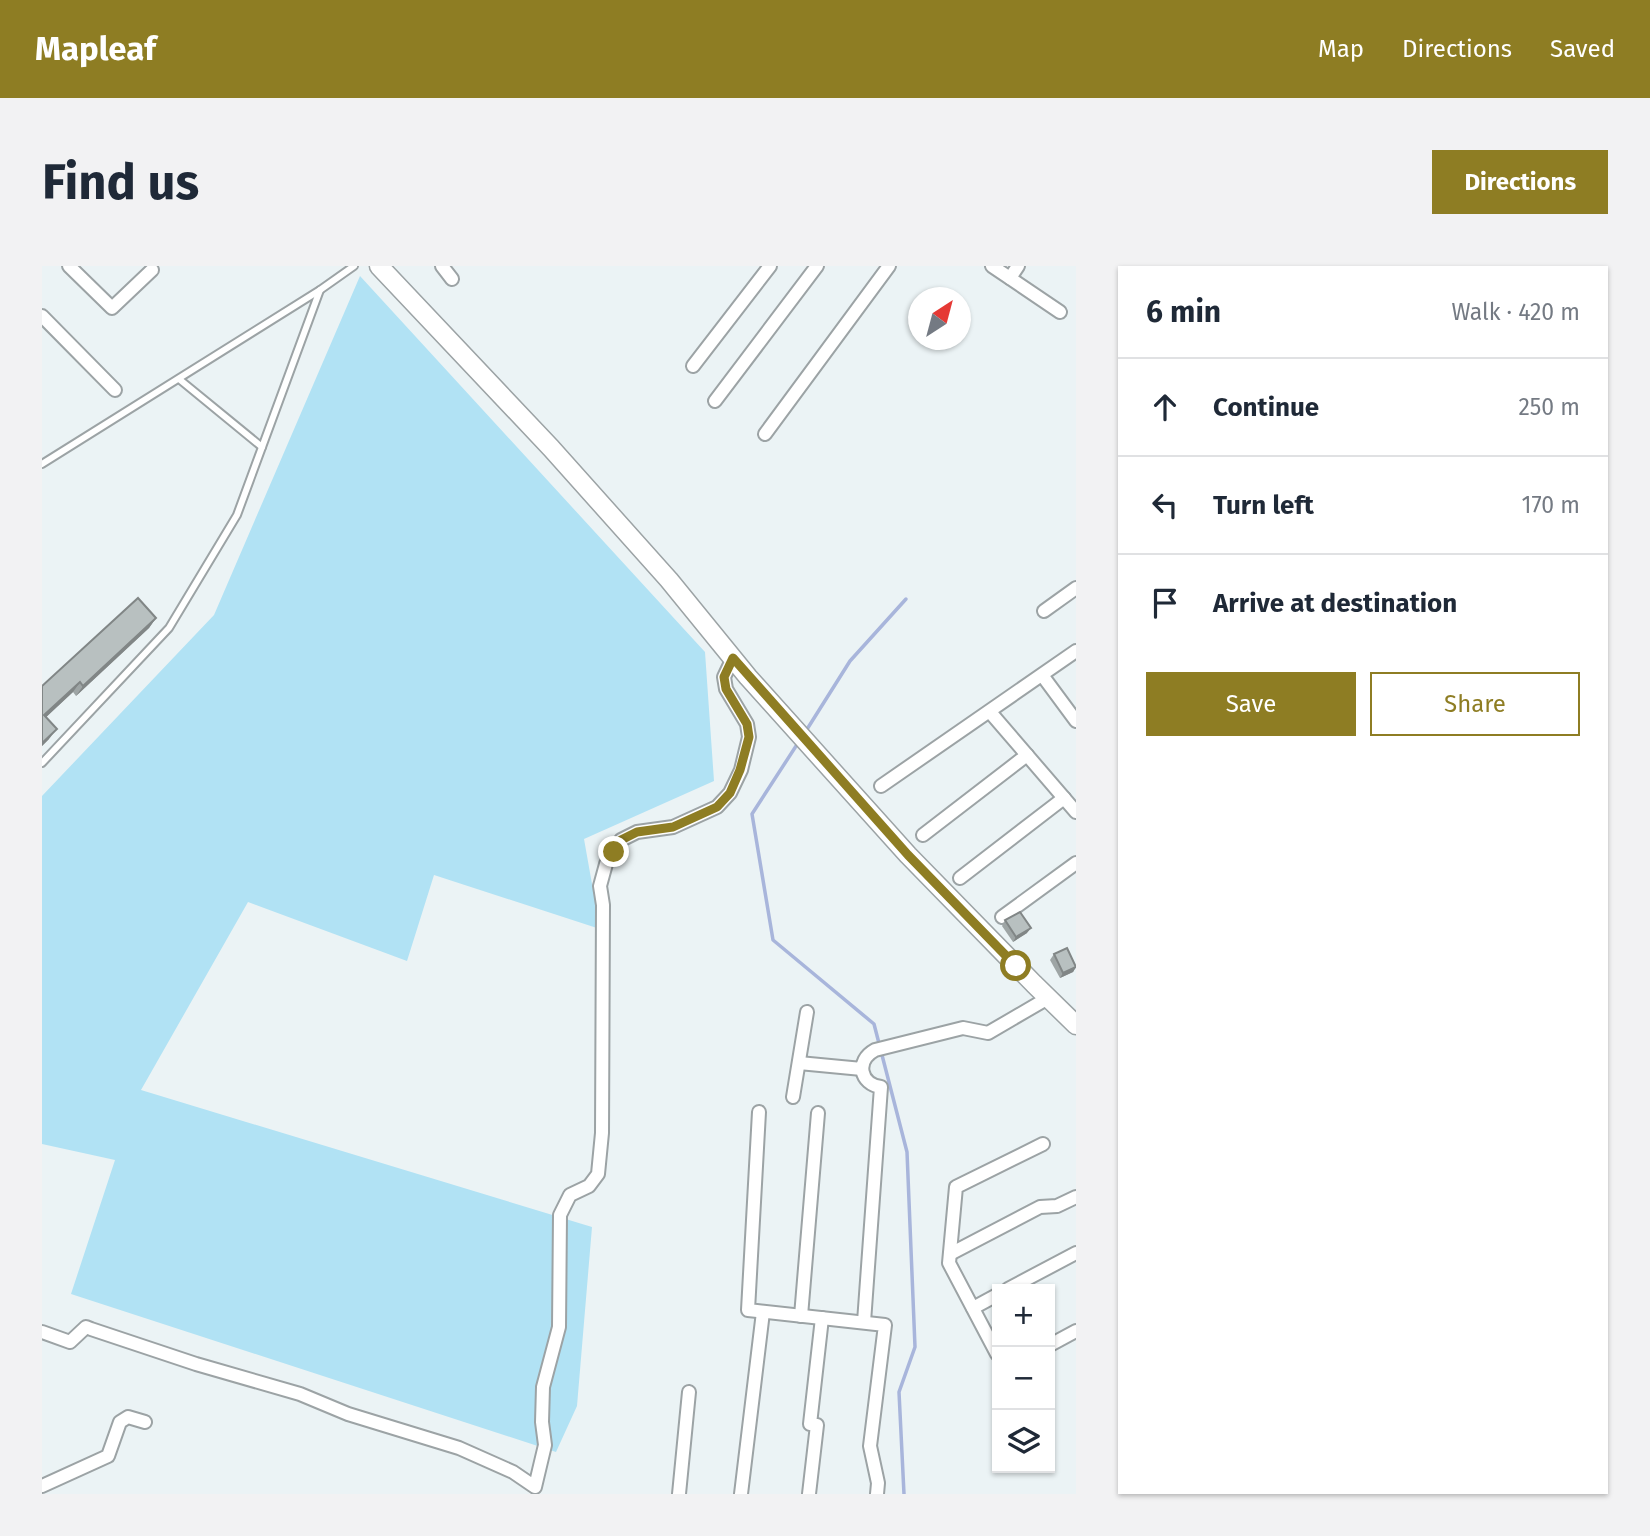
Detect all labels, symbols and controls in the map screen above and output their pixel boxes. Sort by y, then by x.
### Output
text: Mapleaf [35,29,156,69]
text: Map [1318,35,1364,63]
text: Directions [1402,35,1512,63]
text: Saved [1550,35,1615,63]
button: Directions [1432,150,1608,214]
text: Find us [42,153,199,212]
north arrow [908,287,971,350]
text: 6 min [1146,294,1221,330]
text: Walk · 420 m [1451,298,1580,326]
icon: ahead [1146,388,1184,426]
text: Continue [1213,392,1319,423]
text: 250 m [1518,393,1580,421]
icon: left [1146,486,1184,524]
text: Turn left [1213,490,1314,521]
text: 170 m [1521,491,1580,519]
icon: arrive [1146,584,1184,622]
text: Arrive at destination [1213,588,1457,619]
button: Save [1146,672,1356,736]
button: Share [1370,672,1580,736]
route end [598,836,629,867]
route start [1000,950,1031,981]
map controls [992,1284,1055,1473]
button: + [992,1284,1055,1347]
button: − [992,1347,1055,1410]
button: layers [992,1410,1055,1473]

